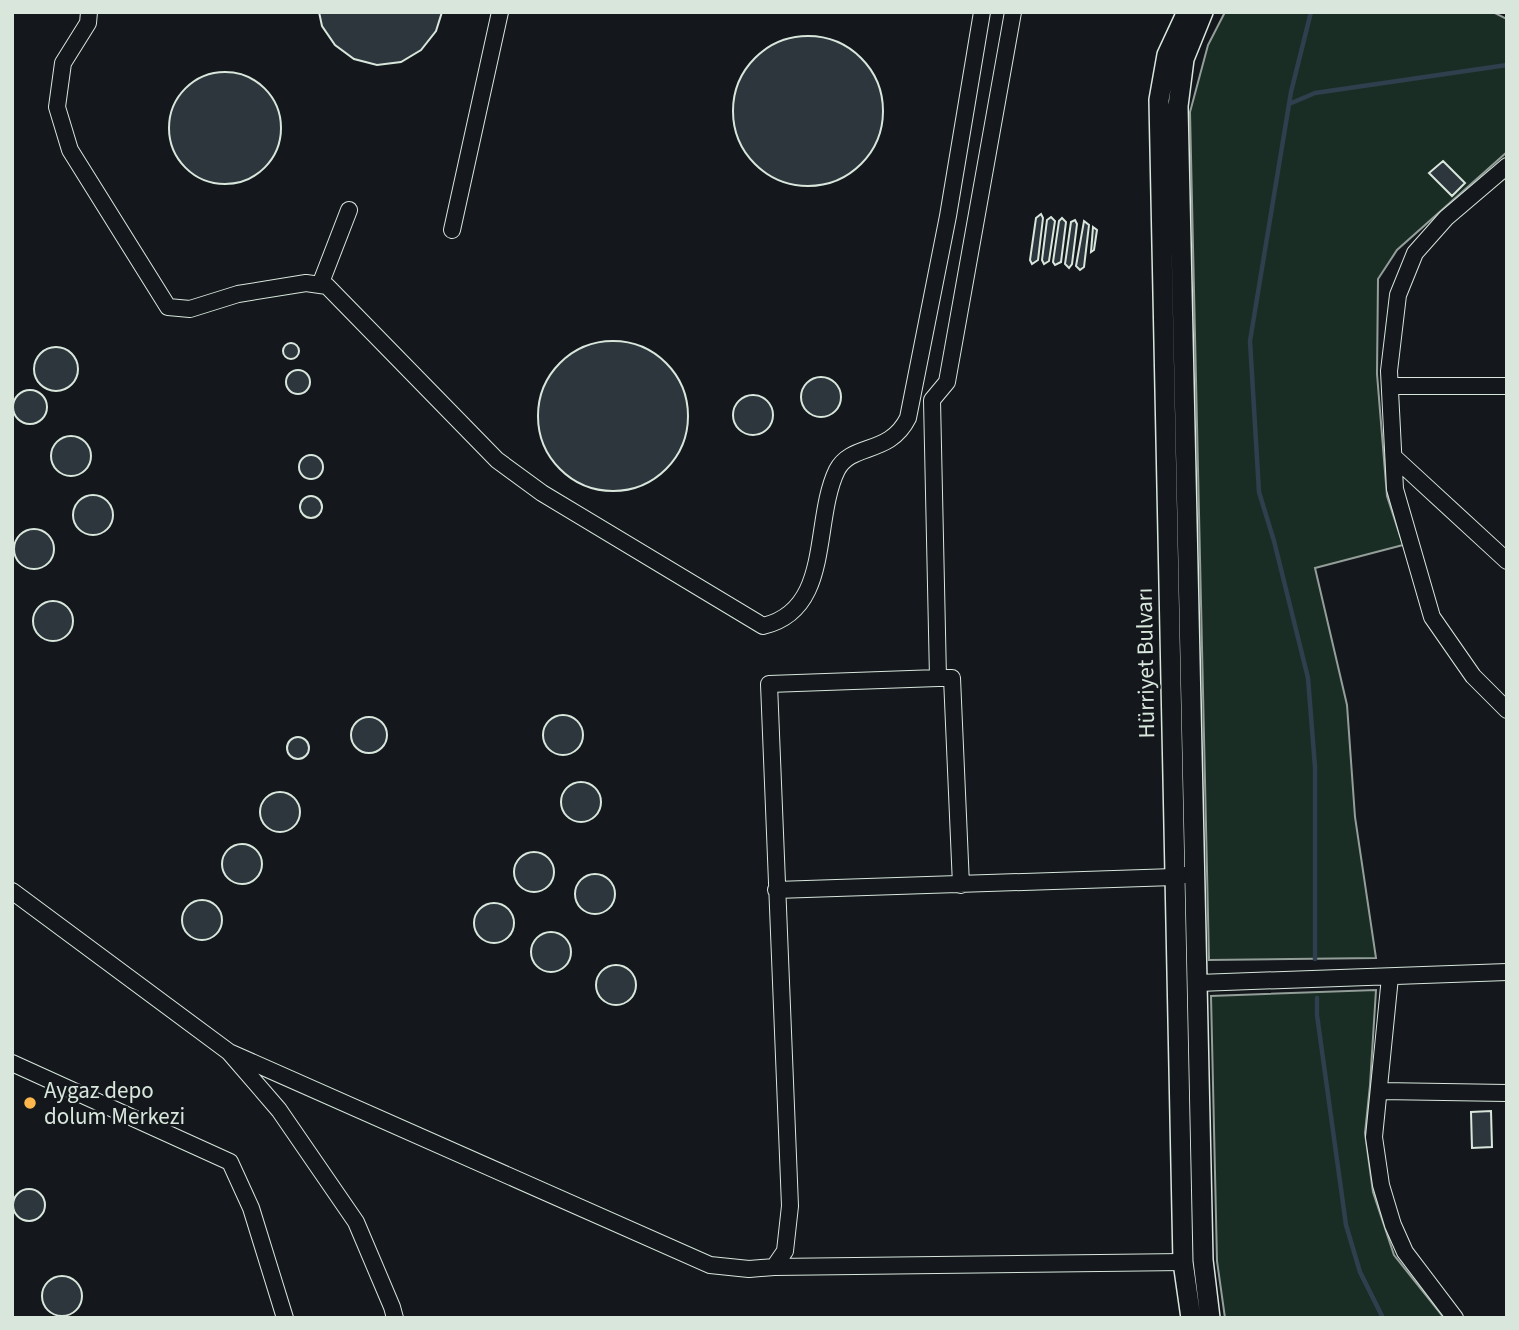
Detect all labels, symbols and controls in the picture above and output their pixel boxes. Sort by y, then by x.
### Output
street label: Hürriyet Bulvarı [1128,587,1163,739]
place label: Aygaz depo dolum Merkezi [44,1074,185,1133]
marker: Aygaz depo dolum Merkezi [22,1095,38,1111]

